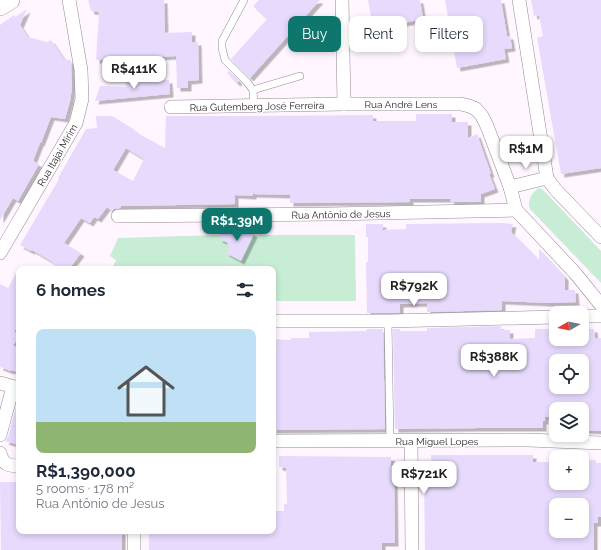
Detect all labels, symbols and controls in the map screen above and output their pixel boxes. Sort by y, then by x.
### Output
chip: Buy [288,16,341,52]
chip: Rent [349,16,407,52]
chip: Filters [415,16,483,52]
pin: R$411K [101,56,167,90]
text: R$411K [111,61,157,76]
street label: Rua André Lens [365,99,438,110]
street label: Rua Gutemberg José Ferreira [189,100,325,113]
street label: Rua Itajaí Mirim [35,122,80,188]
pin: R$1M [502,136,550,170]
text: R$1M [509,141,543,156]
pin: R$1.39M [200,208,274,242]
street label: Rua Antônio de Jesus [291,208,391,221]
text: R$1.39M [211,213,263,228]
pin: R$792K [381,273,447,307]
text: R$792K [390,278,438,293]
icon: filters [234,279,256,301]
text: 6 homes [36,280,105,300]
north arrow [549,306,589,346]
map controls [549,306,589,538]
pin: R$388K [461,344,527,378]
text: R$388K [470,349,518,364]
button: locate [549,354,589,394]
icon: home [110,355,182,427]
button: layers [549,402,589,442]
street label: Rua Miguel Lopes [396,436,479,447]
button: + [549,450,589,490]
text: R$1,390,000 [36,461,136,481]
pin: R$721K [391,461,457,495]
text: R$721K [401,466,447,481]
text: 5 rooms · 178 m² [36,481,134,496]
text: Rua Antônio de Jesus [36,496,165,511]
button: − [549,498,589,538]

